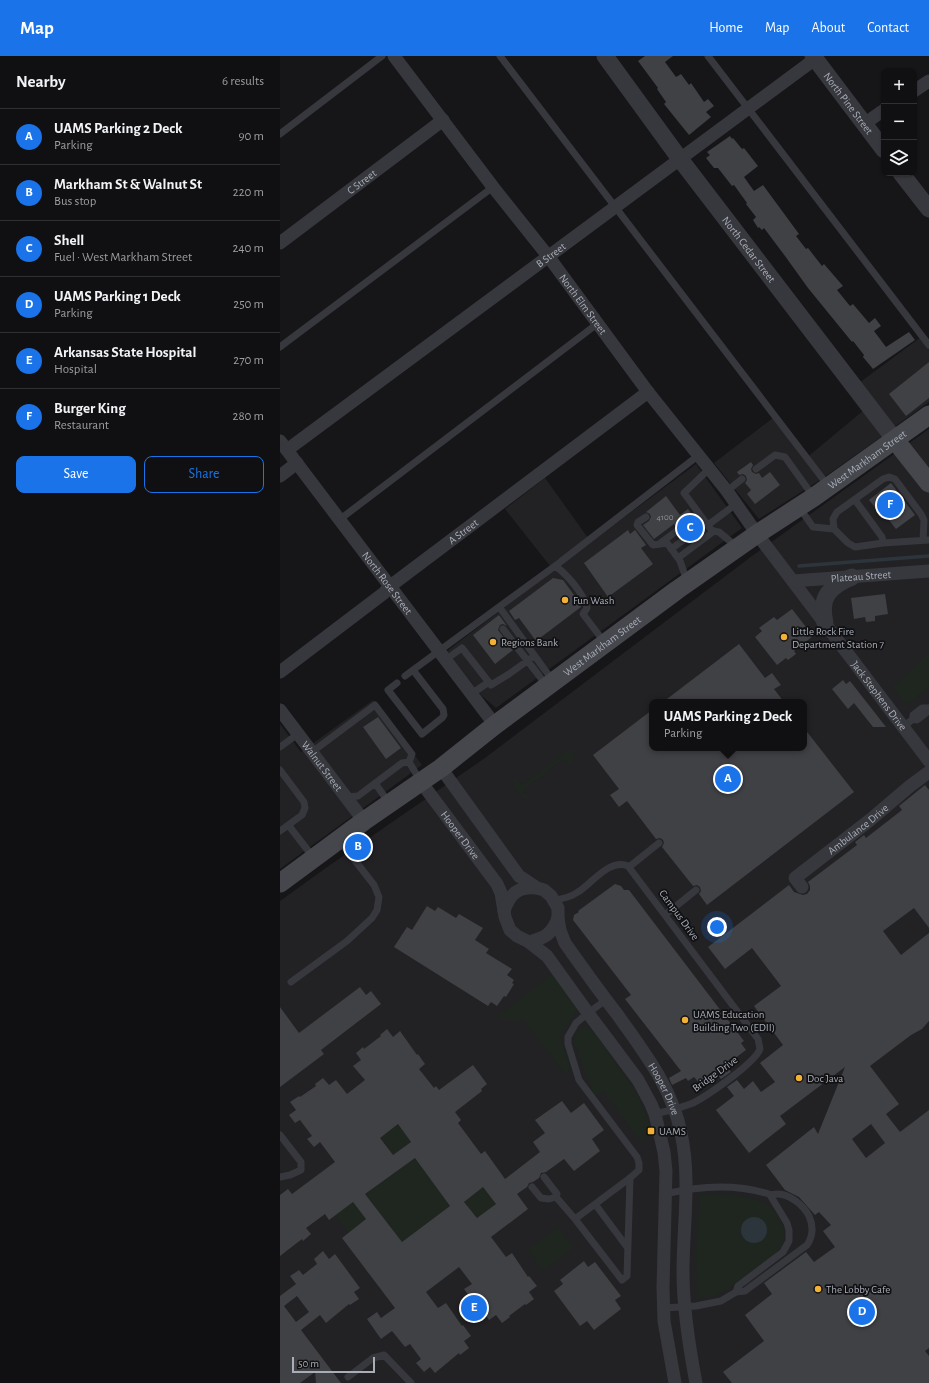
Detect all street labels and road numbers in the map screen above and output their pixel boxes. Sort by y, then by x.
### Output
street label: North Pine Street [822,70,876,136]
street label: C Street [345,167,378,196]
street label: North Cedar Street [720,214,778,285]
street label: B Street [534,240,568,269]
street label: North Elm Street [558,272,609,337]
street label: West Markham Street [826,427,908,491]
street label: A Street [446,516,480,546]
street label: North Rose Street [360,550,415,617]
street label: Plateau Street [830,568,892,584]
street label: West Markham Street [561,613,643,678]
street label: Jack Stephens Drive [850,659,909,732]
street label: Walnut Street [300,739,345,793]
street label: Ambulance Drive [825,802,890,856]
street label: Hooper Drive [439,809,482,861]
street label: Campus Drive [657,888,701,942]
street label: Bridge Drive [690,1054,740,1094]
street label: Hooper Drive [647,1061,681,1116]

